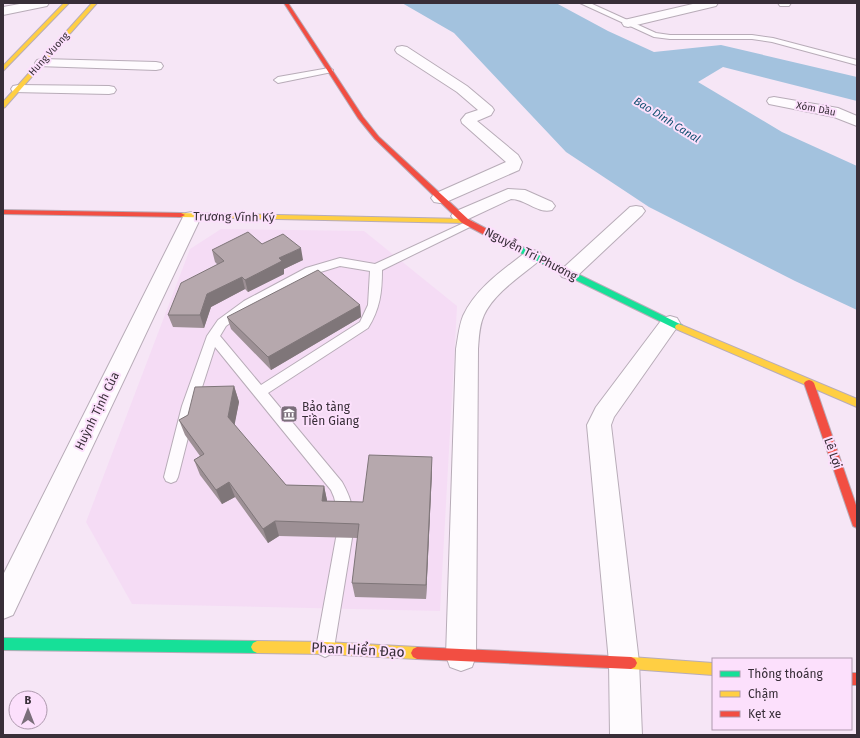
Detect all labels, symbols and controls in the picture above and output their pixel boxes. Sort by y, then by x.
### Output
street label: Hung Vuong [26,29,72,78]
water label: Bao Dinh Canal [631,94,703,146]
street label: Xóm Dầu [795,98,837,119]
street label: Trương Vĩnh Ký [193,209,275,225]
street label: Nguyễn Tri Phương [482,224,581,284]
street label: Huỳnh Tịnh Của [72,370,122,452]
place label: Bảo tàng Tiền Giang [302,400,360,428]
museum icon: Bảo tàng Tiền Giang [279,404,299,424]
street label: Lê Lợi [821,436,845,470]
street label: Phan Hiển Đạo [311,638,405,661]
legend [712,658,852,730]
text: Thông thoáng [748,667,824,681]
text: Chậm [748,687,778,701]
north arrow [8,690,48,730]
text: B [25,694,32,707]
text: Kẹt xe [748,707,781,721]

